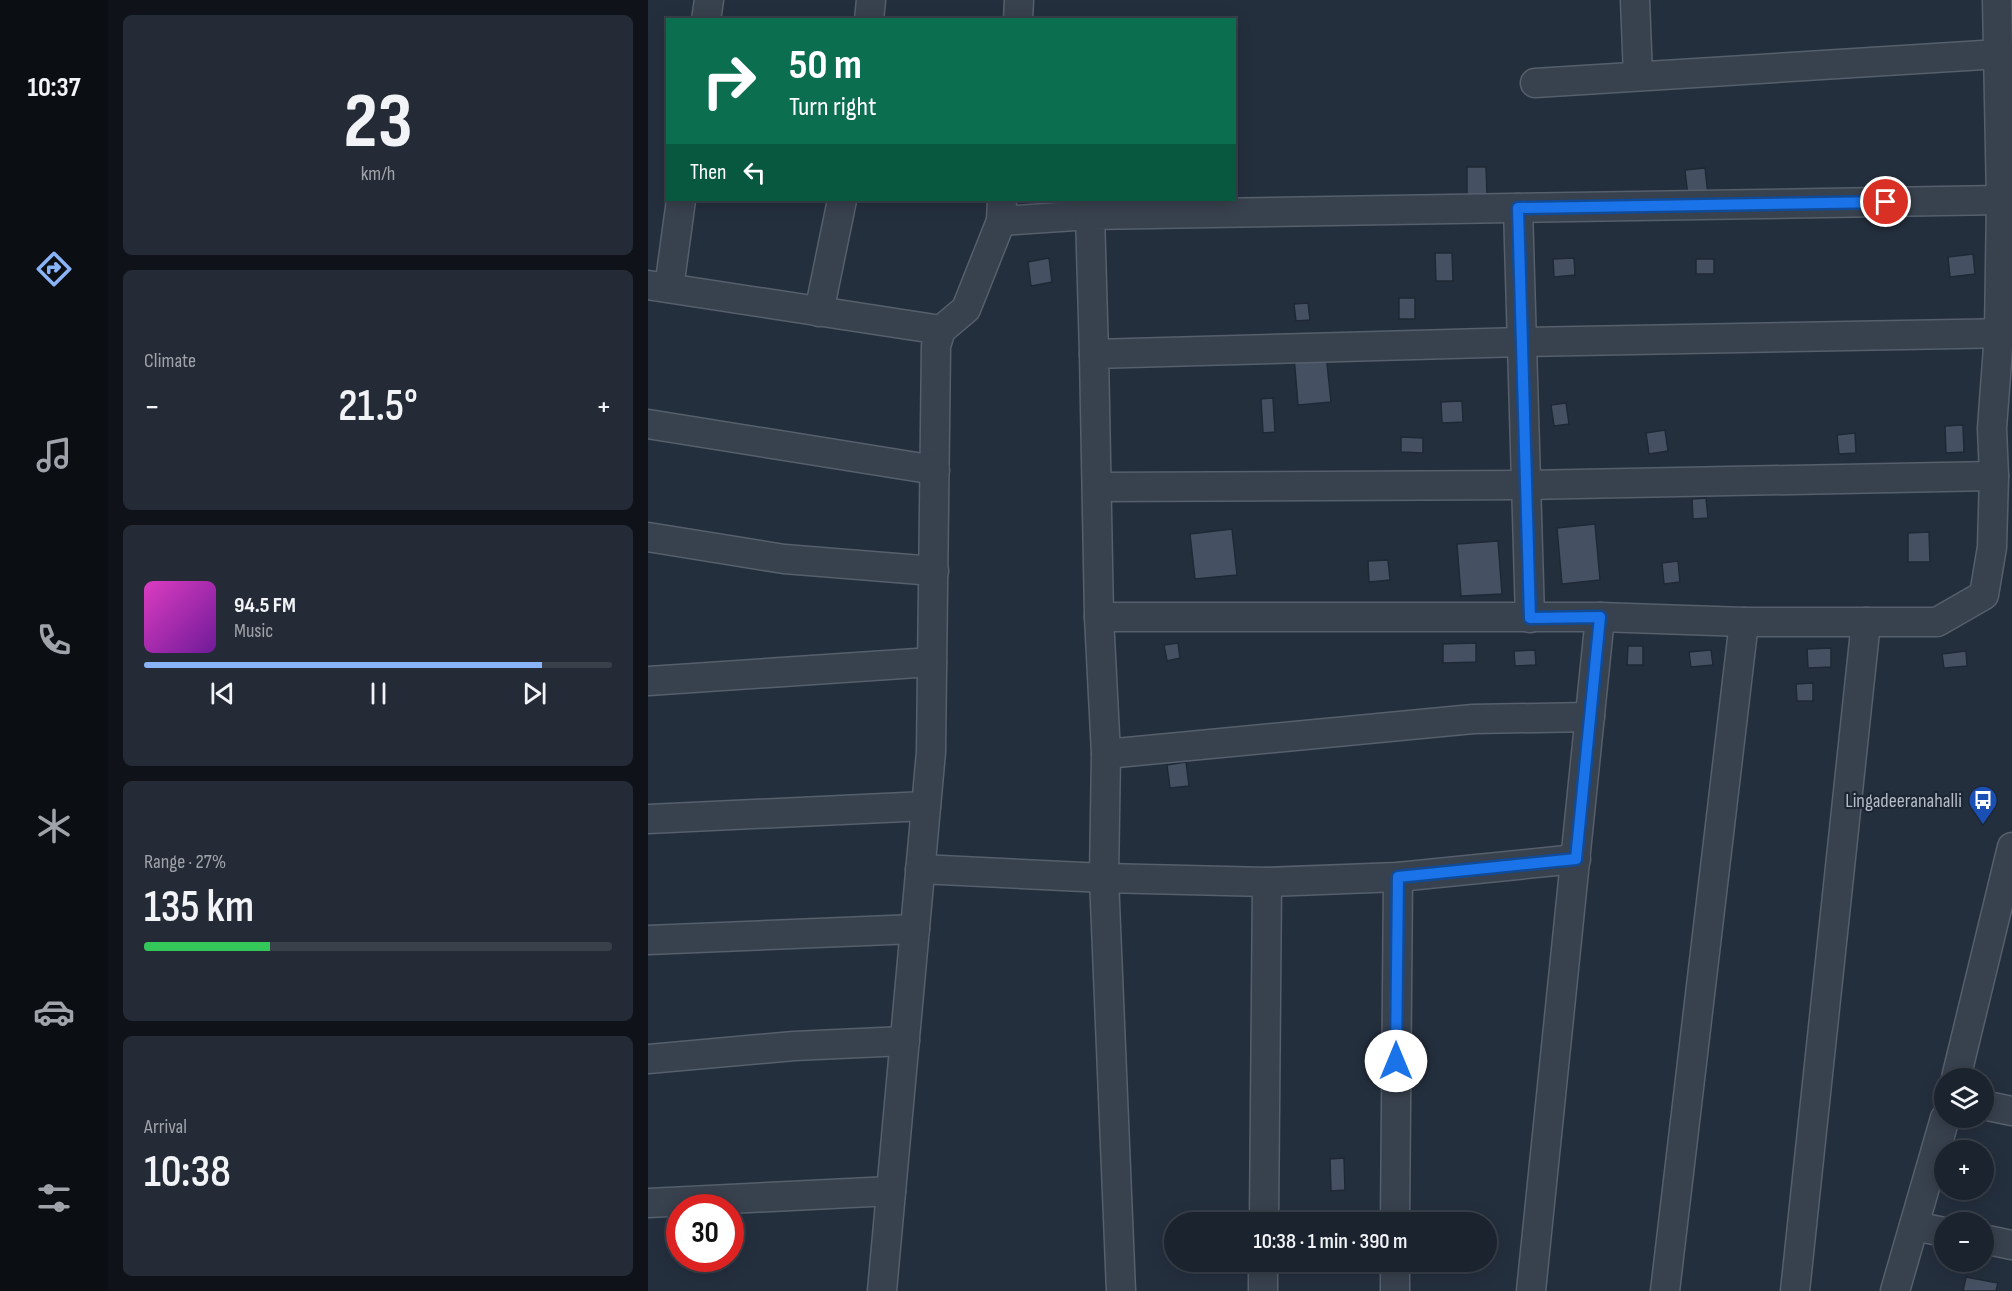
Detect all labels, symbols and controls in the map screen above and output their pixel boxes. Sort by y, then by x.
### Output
text: 50 m [789,40,862,91]
icon: right [690,42,768,120]
text: 10:37 [28,72,81,104]
text: 23 [343,76,413,169]
text: Turn right [789,91,876,123]
icon: left [738,156,771,189]
text: Then [690,159,726,186]
text: km/h [361,162,395,186]
pin [1860,176,1911,227]
icon: arrive [1869,185,1902,218]
icon: directions [33,248,75,290]
text: Climate [144,349,196,373]
text: 21.5° [338,379,418,434]
text: − [144,387,160,427]
text: + [596,387,612,427]
icon: music [33,434,75,476]
text: 94.5 FM [234,592,296,619]
icon: phone [33,619,75,661]
text: Music [234,619,273,643]
icon: previous [206,677,239,710]
icon: pause [362,677,395,710]
icon: next [518,677,551,710]
bus stop icon: Lingadeeranahalli [1967,784,1999,826]
place label: Lingadeeranahalli [1845,789,1962,813]
icon: climate [33,805,75,847]
text: Range · 27% [144,850,226,874]
text: 135 km [144,880,254,935]
icon: car [33,991,75,1033]
position arrow [1364,1029,1428,1093]
map controls [1934,1068,1994,1272]
button: layers [1934,1068,1994,1128]
text: Arrival [144,1115,187,1139]
button: + [1934,1140,1994,1200]
text: 10:38 [144,1145,231,1200]
icon: filters [33,1177,75,1219]
speed limit sign: 30 [666,1194,744,1272]
button: − [1934,1212,1994,1272]
text: 10:38 · 1 min · 390 m [1254,1228,1407,1255]

